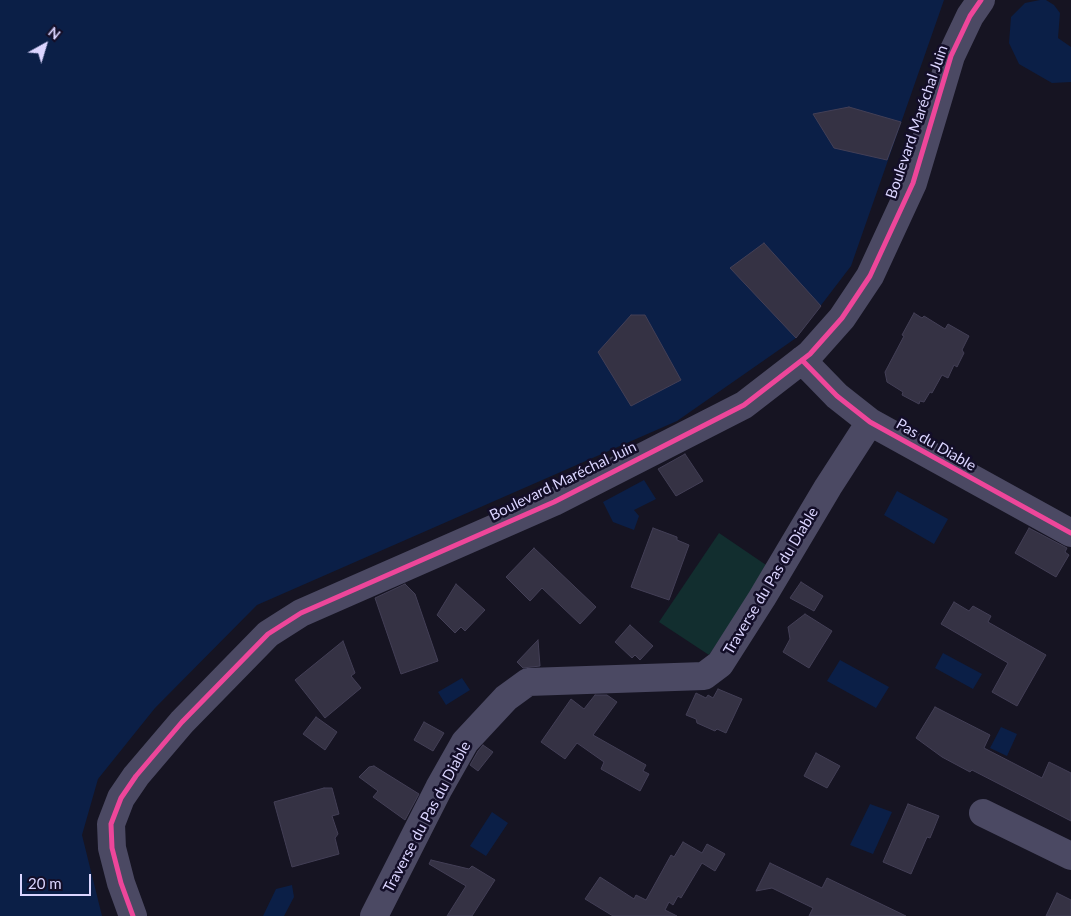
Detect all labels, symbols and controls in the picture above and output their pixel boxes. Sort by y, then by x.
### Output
north arrow [20,20,70,70]
text: N [45,23,64,43]
street label: Boulevard Maréchal Juin [882,43,952,201]
street label: Pas du Diable [893,415,979,475]
street label: Boulevard Maréchal Juin [487,438,639,524]
street label: Traverse du Pas du Diable [720,504,822,658]
street label: Traverse du Pas du Diable [379,738,475,896]
scale bar [22,864,94,896]
text: 20 m [28,874,62,892]

